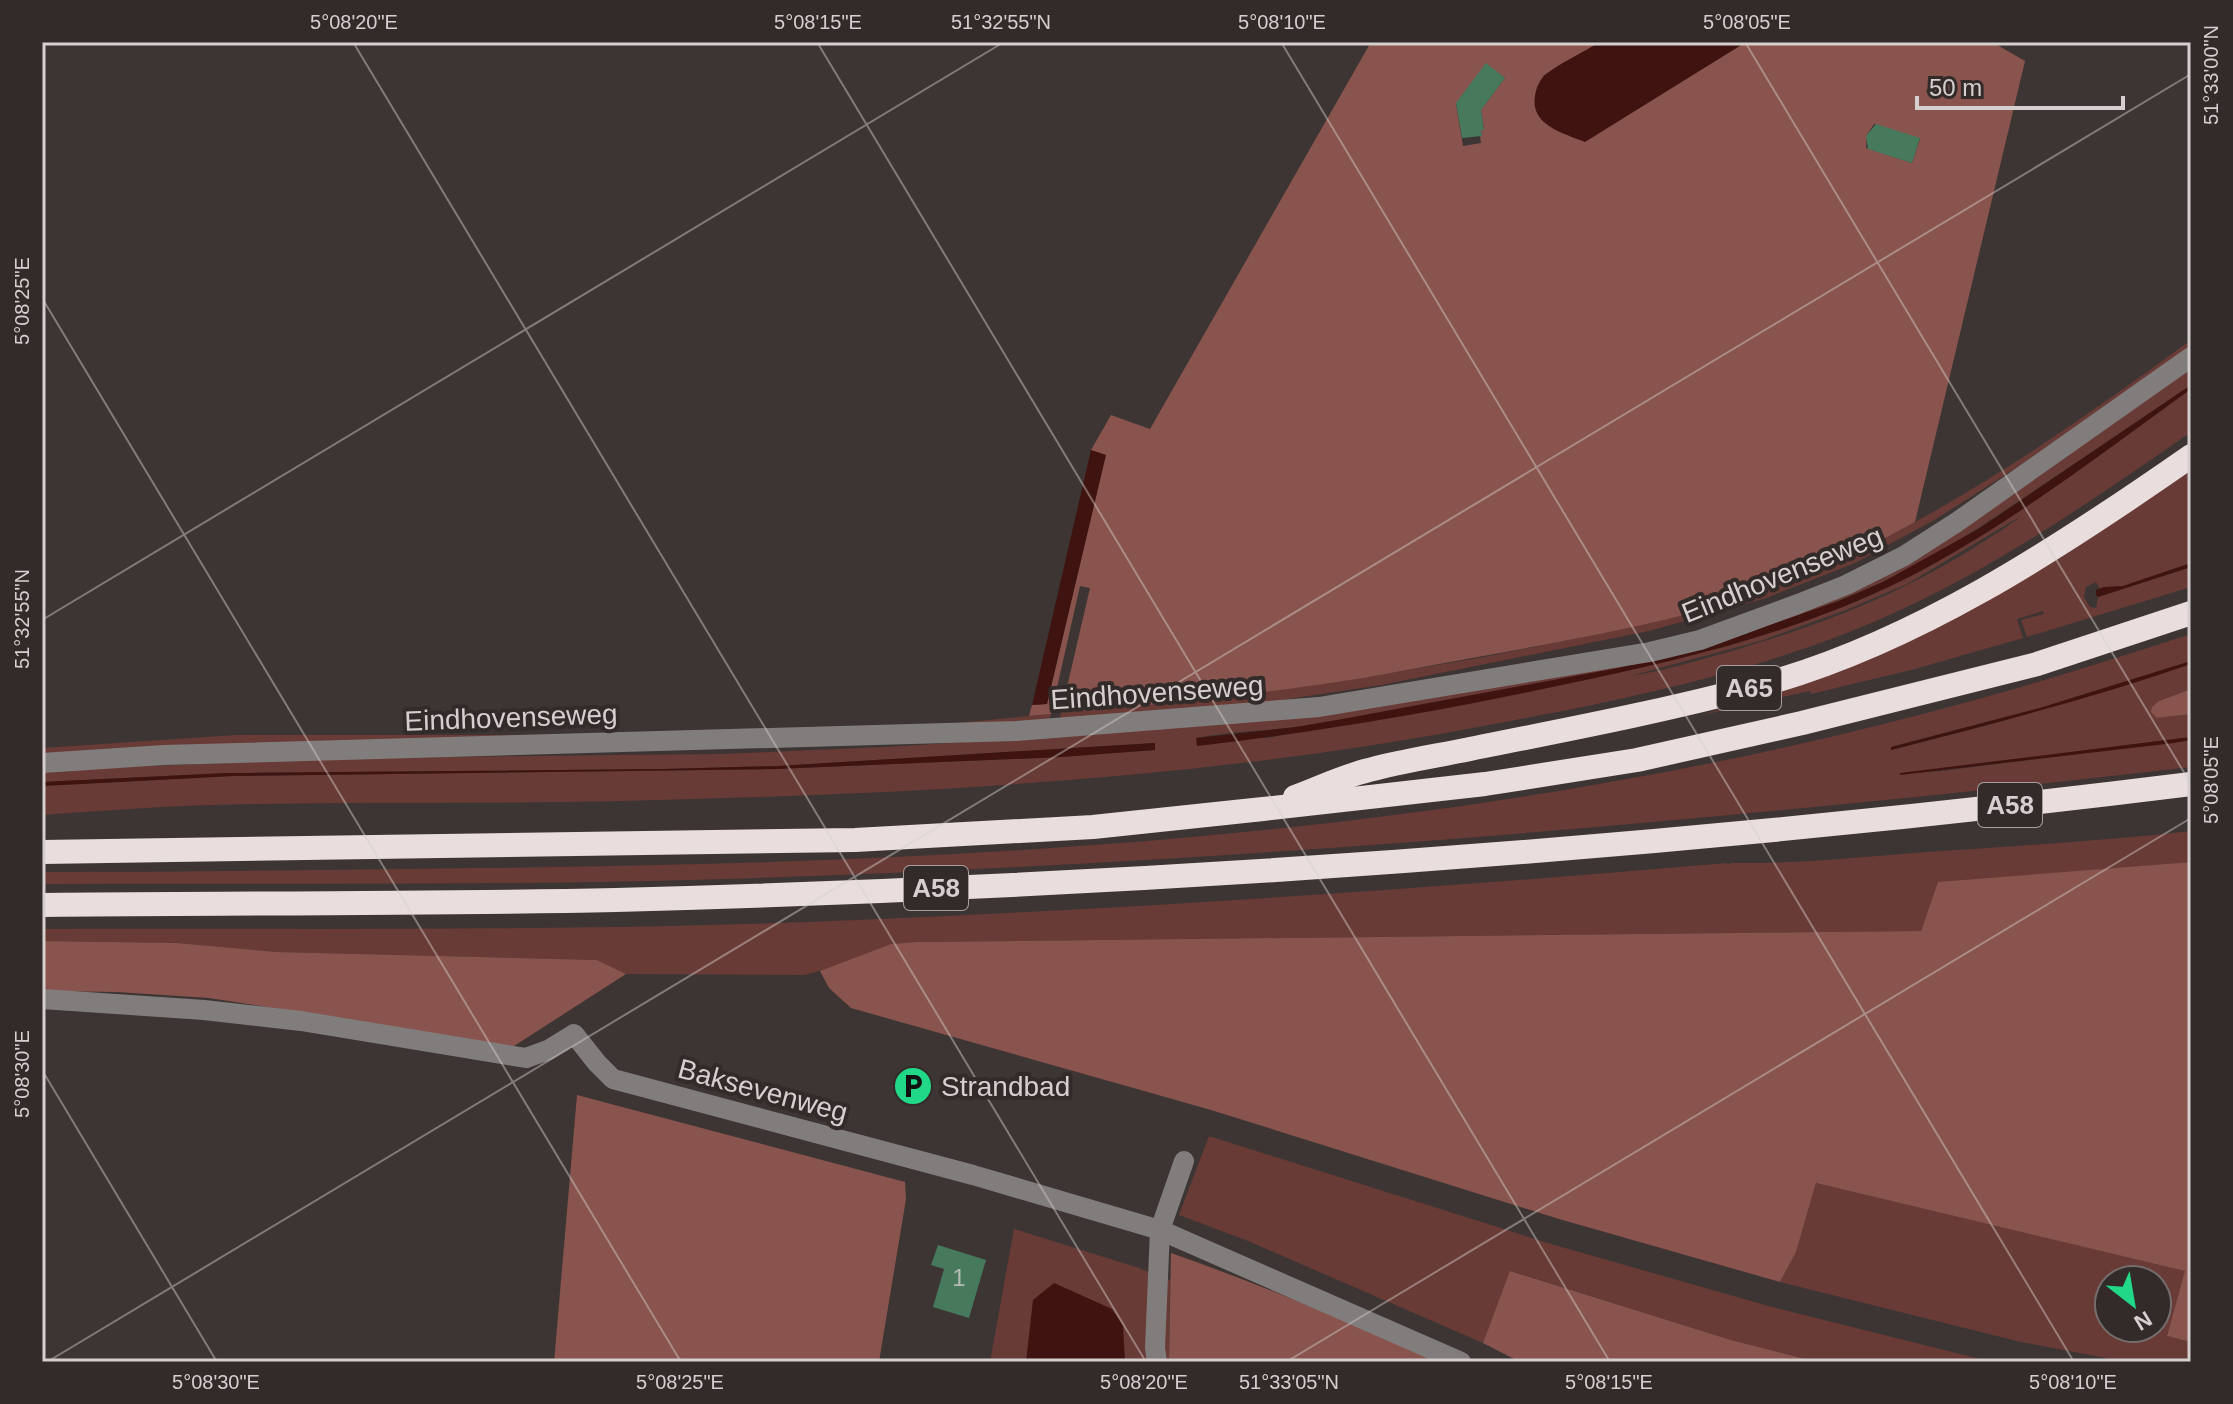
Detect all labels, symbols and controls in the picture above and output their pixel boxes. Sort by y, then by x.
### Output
text: 5°08'20"E [310,11,398,33]
text: 5°08'15"E [774,11,862,33]
text: 51°32'55"N [951,11,1051,33]
text: 5°08'10"E [1238,11,1326,33]
text: 5°08'05"E [1703,11,1791,33]
text: 51°33'00"N [2200,25,2222,125]
scale bar [1917,60,2123,110]
text: 50 m [1929,74,1982,101]
text: 5°08'25"E [11,257,33,345]
street label: Eindhovenseweg [1678,520,1887,629]
text: 51°32'55"N [11,569,33,669]
road number: A65 [1717,666,1781,710]
street label: Eindhovenseweg [1050,670,1264,715]
street label: Eindhovenseweg [404,698,618,737]
text: 5°08'05"E [2200,736,2222,824]
road number: A58 [1978,783,2042,827]
road number: A58 [904,866,968,910]
text: 5°08'30"E [11,1030,33,1118]
street label: Baksevenweg [675,1053,851,1128]
parking icon: Strandbad [892,1065,934,1107]
place label: Strandbad [941,1071,1070,1102]
house number: 1 [952,1264,966,1291]
north arrow [2093,1264,2173,1344]
text: N [2130,1306,2156,1336]
text: 5°08'30"E [172,1371,260,1393]
text: 5°08'25"E [636,1371,724,1393]
text: 5°08'20"E [1100,1371,1188,1393]
text: 51°33'05"N [1239,1371,1339,1393]
text: 5°08'15"E [1565,1371,1653,1393]
text: 5°08'10"E [2029,1371,2117,1393]

